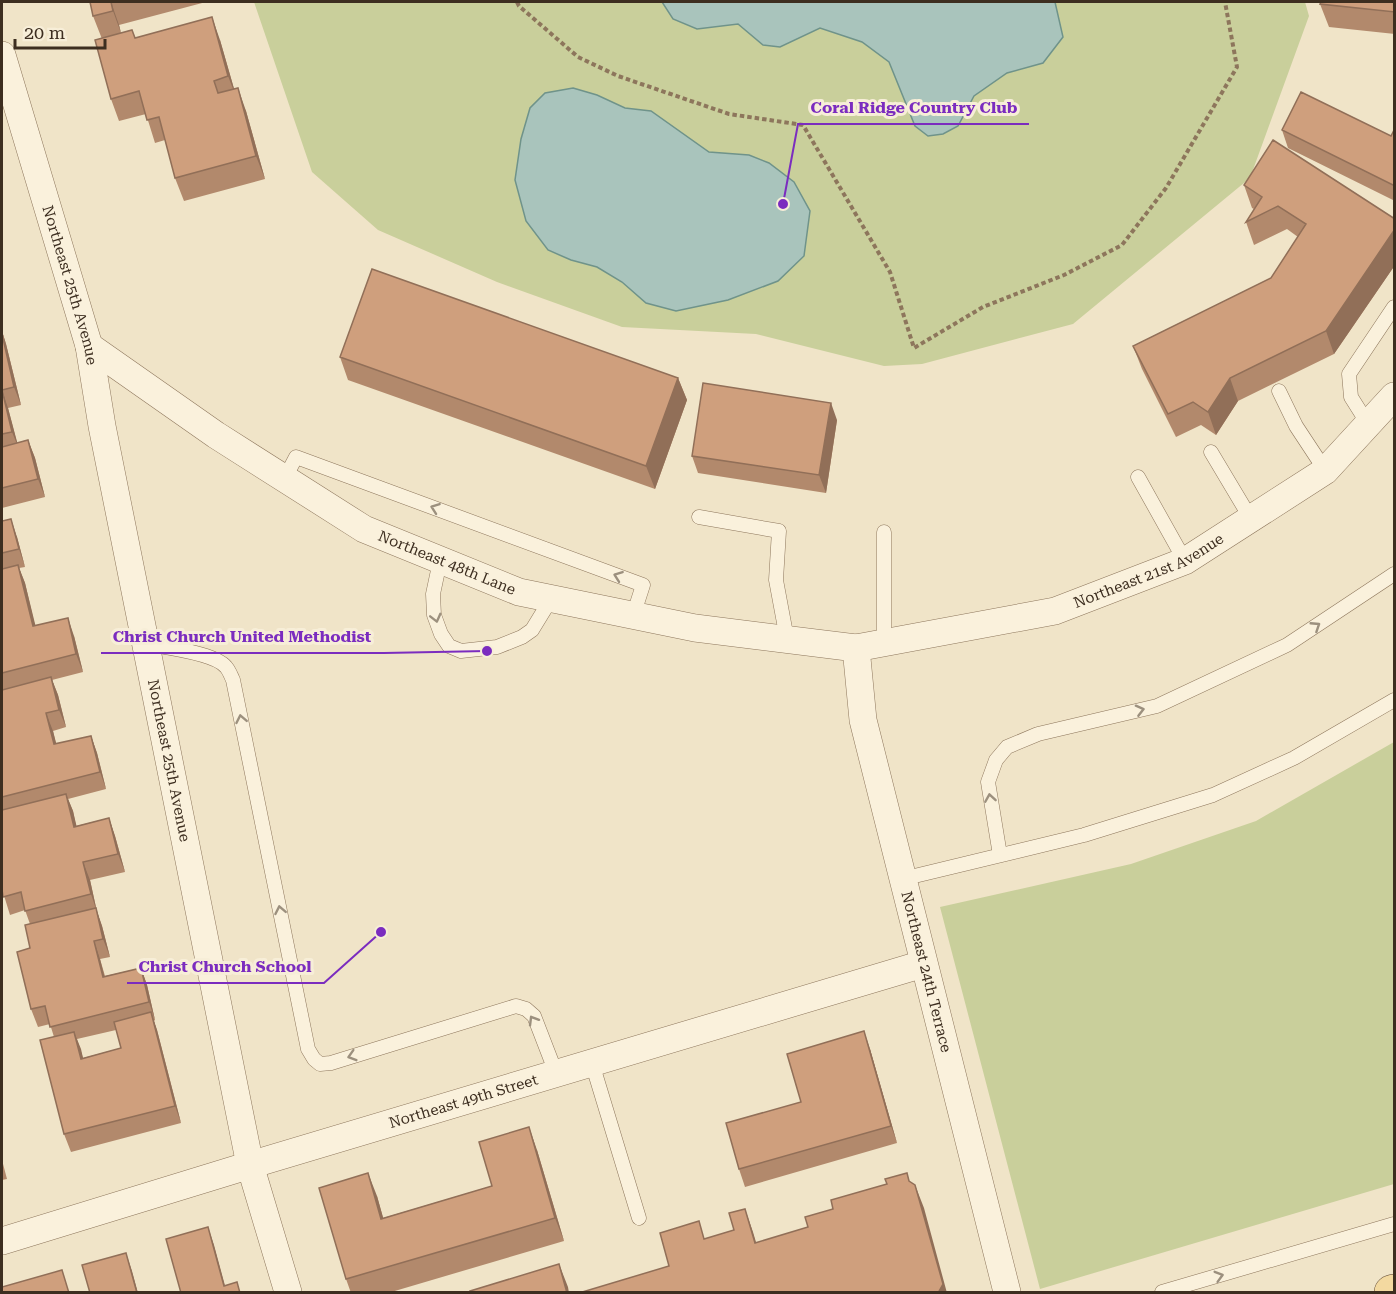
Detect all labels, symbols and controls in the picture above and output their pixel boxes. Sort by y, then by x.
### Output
scale bar [15,12,105,50]
text: 20 m [24,22,65,43]
callout: Coral Ridge Country Club [798,90,1029,124]
text: Coral Ridge Country Club [811,98,1018,117]
street label: Northeast 25th Avenue [38,203,101,366]
one-way arrow [430,503,441,516]
street label: Northeast 48th Lane [375,527,519,599]
street label: Northeast 21st Avenue [1071,530,1227,612]
one-way arrow [613,571,624,583]
one-way arrow [429,613,442,623]
callout: Christ Church United Methodist [101,619,384,653]
one-way arrow [1309,622,1320,633]
text: Christ Church United Methodist [113,627,372,646]
street label: Northeast 25th Avenue [144,678,194,843]
one-way arrow [1135,704,1145,717]
one-way arrow [235,714,248,724]
one-way arrow [984,793,997,803]
street label: Northeast 24th Terrace [897,889,955,1054]
one-way arrow [274,905,287,915]
callout: Christ Church School [127,949,324,983]
text: Christ Church School [138,957,312,976]
one-way arrow [529,1016,541,1026]
one-way arrow [347,1049,358,1062]
street label: Northeast 49th Street [387,1070,540,1132]
one-way arrow [1213,1271,1223,1283]

